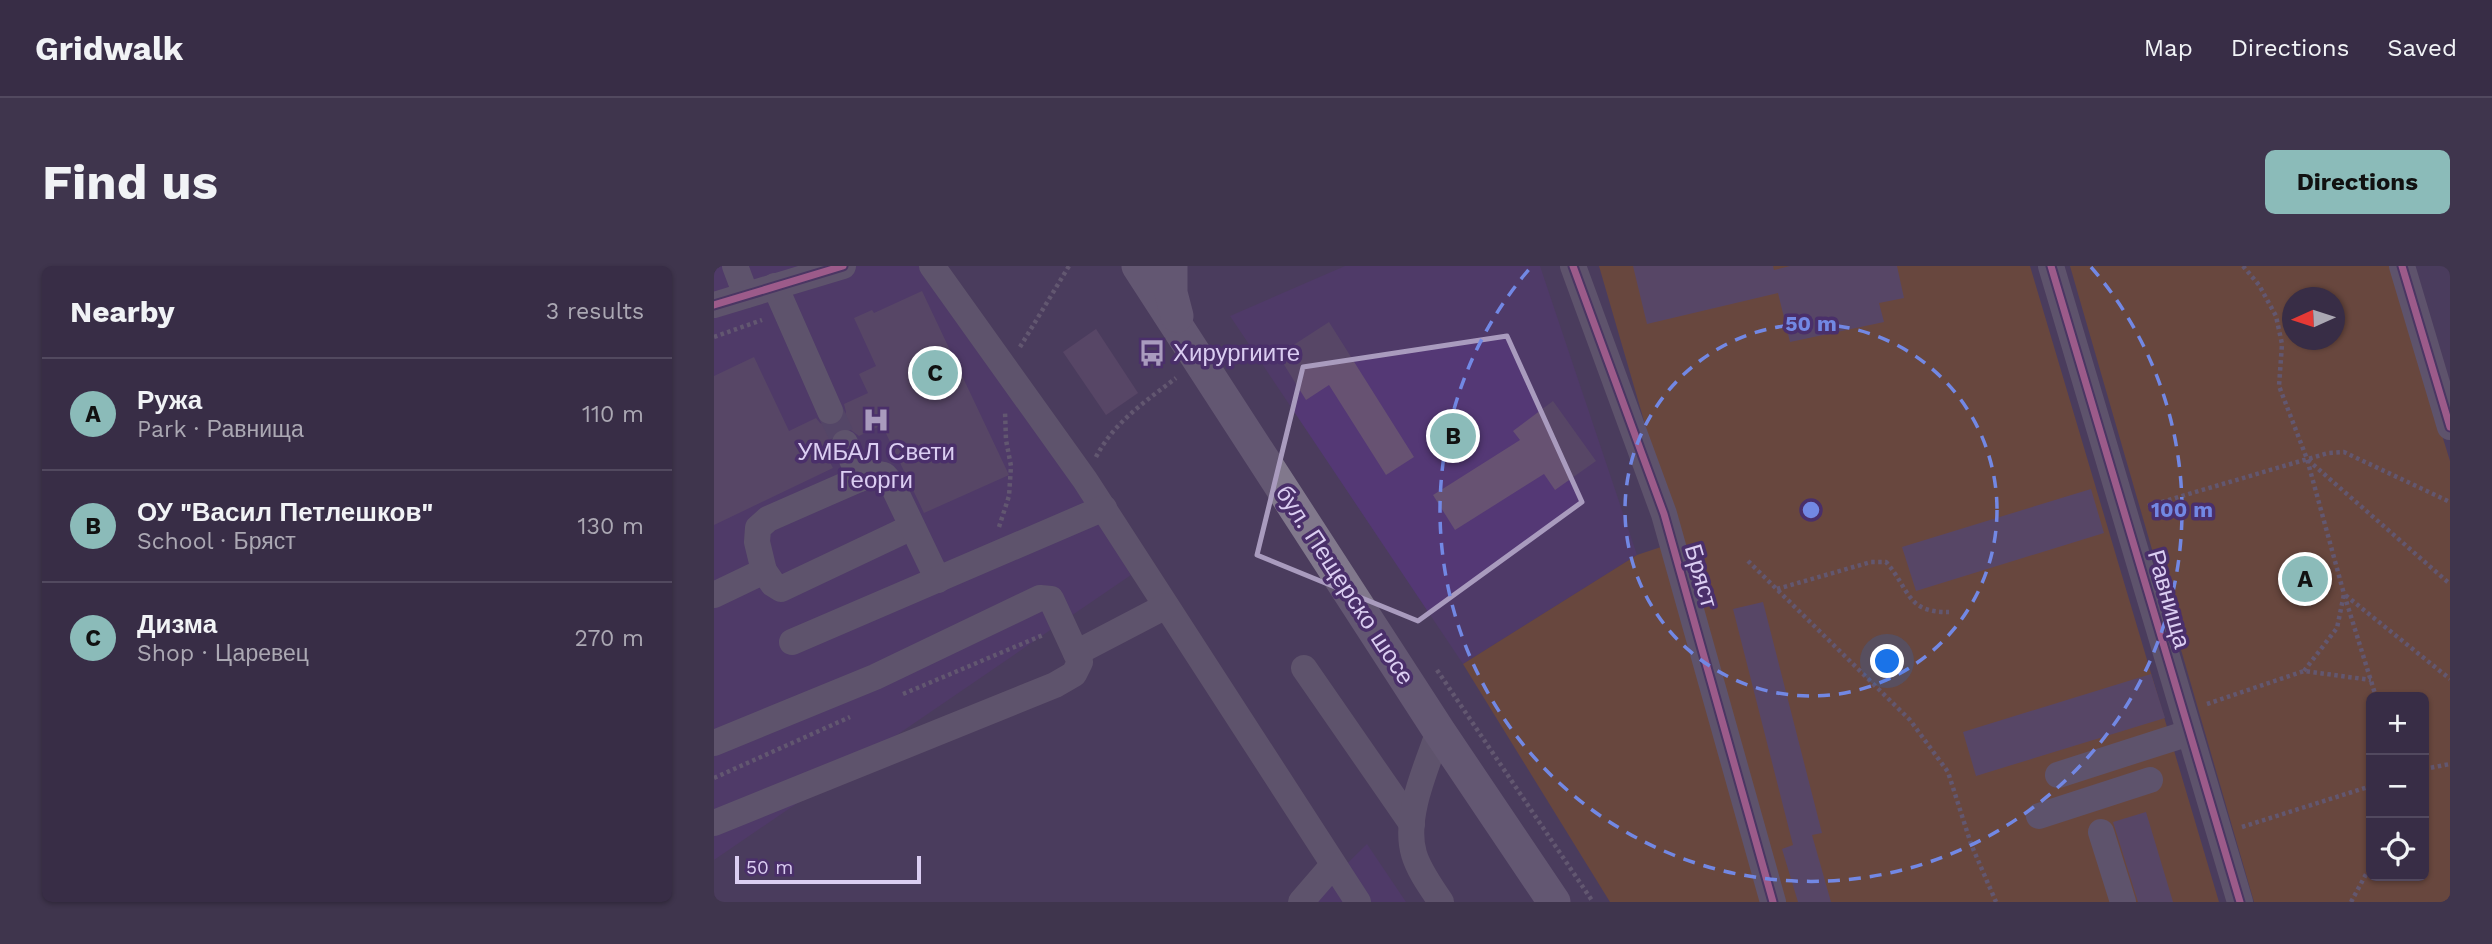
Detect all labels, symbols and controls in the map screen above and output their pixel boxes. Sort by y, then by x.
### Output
text: Gridwalk [35,29,183,68]
text: Map [2144,34,2193,62]
text: Directions [2231,34,2349,62]
text: Saved [2387,34,2457,62]
button: Directions [2265,150,2450,214]
text: Find us [42,153,218,211]
north arrow [2282,287,2345,350]
text: Nearby [70,294,175,329]
text: 3 results [546,298,644,325]
text: 50 m [1785,311,1837,336]
bus stop icon: Хирургиите [1137,338,1167,368]
place label: Хирургиите [1173,339,1300,367]
pin: C [912,347,958,399]
text: Ружа [137,385,202,415]
text: A [85,401,101,428]
text: 110 m [582,401,644,428]
hospital icon: УМБАЛ Свети Георги [861,405,891,435]
pin: B [1430,410,1476,462]
text: Park · Равнища [137,416,304,443]
place label: УМБАЛ Свети Георги [797,438,955,494]
street label: бул. Пещерско шосе [1270,480,1420,690]
text: ОУ "Васил Петлешков" [137,497,433,527]
text: 100 m [2151,497,2213,522]
centre of rings [1799,498,1823,522]
text: B [85,513,101,540]
text: 130 m [578,513,644,540]
text: School · Бряст [137,528,296,555]
street label: Бряст [1679,541,1723,611]
street label: Равнища [2142,547,2197,652]
pin: A [2282,553,2328,605]
text: Дизма [137,609,217,639]
text: C [85,625,101,652]
text: 270 m [575,625,644,652]
text: Shop · Царевец [137,640,309,667]
your location [1870,644,1904,678]
map controls [2366,692,2429,881]
button: + [2366,692,2429,755]
button: − [2366,755,2429,818]
button: locate [2366,818,2429,881]
scale bar [735,853,920,885]
text: 50 m [746,856,793,879]

